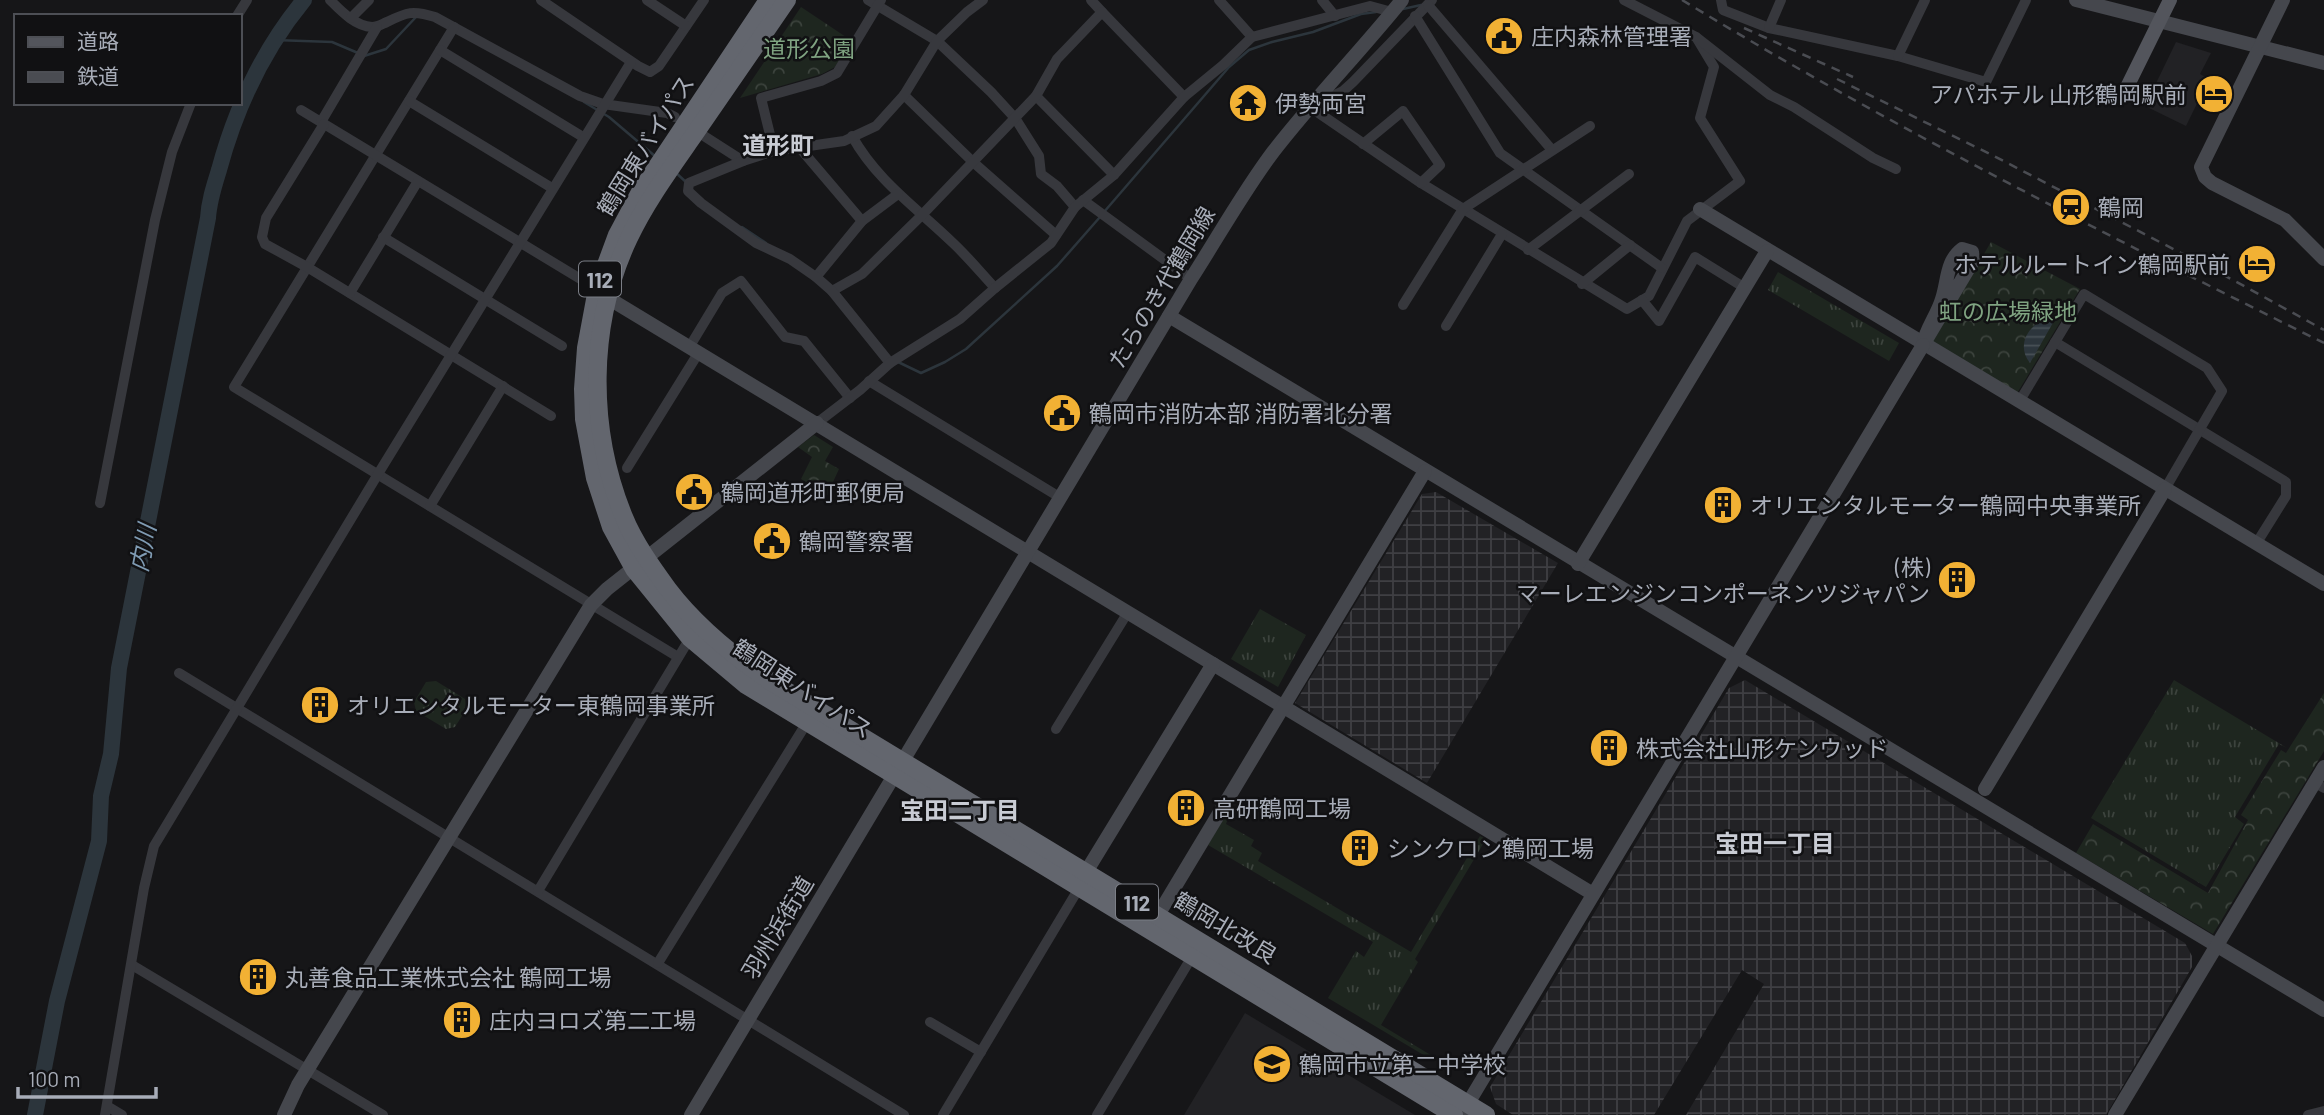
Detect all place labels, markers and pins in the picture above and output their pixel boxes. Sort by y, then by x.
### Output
public building icon: 庄内森林管理署 [1483,15,1525,57]
place label: 庄内森林管理署 [1531,22,1692,50]
hotel icon: アパホテル 山形鶴岡駅前 [2193,73,2235,115]
place label: アパホテル 山形鶴岡駅前 [1930,80,2187,108]
temple icon: 伊勢両宮 [1227,82,1269,124]
place label: 伊勢両宮 [1275,89,1367,117]
station icon: 鶴岡 [2050,186,2092,228]
place label: 鶴岡 [2098,193,2144,221]
hotel icon: ホテルルートイン鶴岡駅前 [2236,243,2278,285]
place label: ホテルルートイン鶴岡駅前 [1954,250,2230,278]
public building icon: 鶴岡市消防本部 消防署北分署 [1041,392,1083,434]
place label: 鶴岡市消防本部 消防署北分署 [1089,399,1393,427]
public building icon: 鶴岡道形町郵便局 [673,471,715,513]
place label: 鶴岡道形町郵便局 [721,478,905,506]
building icon: オリエンタルモーター鶴岡中央事業所 [1702,484,1744,526]
place label: オリエンタルモーター鶴岡中央事業所 [1750,491,2141,519]
public building icon: 鶴岡警察署 [751,520,793,562]
place label: 鶴岡警察署 [799,527,914,555]
place label: (株) マーレエンジンコンポーネンツジャパン [1516,553,1931,607]
building icon: (株) マーレエンジンコンポーネンツジャパン [1936,559,1978,601]
building icon: オリエンタルモーター東鶴岡事業所 [299,684,341,726]
place label: オリエンタルモーター東鶴岡事業所 [347,691,715,719]
building icon: 株式会社山形ケンウッド [1588,727,1630,769]
place label: 株式会社山形ケンウッド [1636,734,1888,762]
building icon: 高研鶴岡工場 [1165,787,1207,829]
place label: 高研鶴岡工場 [1213,794,1351,822]
building icon: シンクロン鶴岡工場 [1339,827,1381,869]
place label: シンクロン鶴岡工場 [1387,834,1594,862]
building icon: 丸善食品工業株式会社 鶴岡工場 [237,956,279,998]
place label: 丸善食品工業株式会社 鶴岡工場 [285,963,612,991]
building icon: 庄内ヨロズ第二工場 [441,999,483,1041]
place label: 庄内ヨロズ第二工場 [489,1006,696,1034]
school or university icon: 鶴岡市立第二中学校 [1251,1043,1293,1085]
place label: 鶴岡市立第二中学校 [1299,1050,1506,1078]

